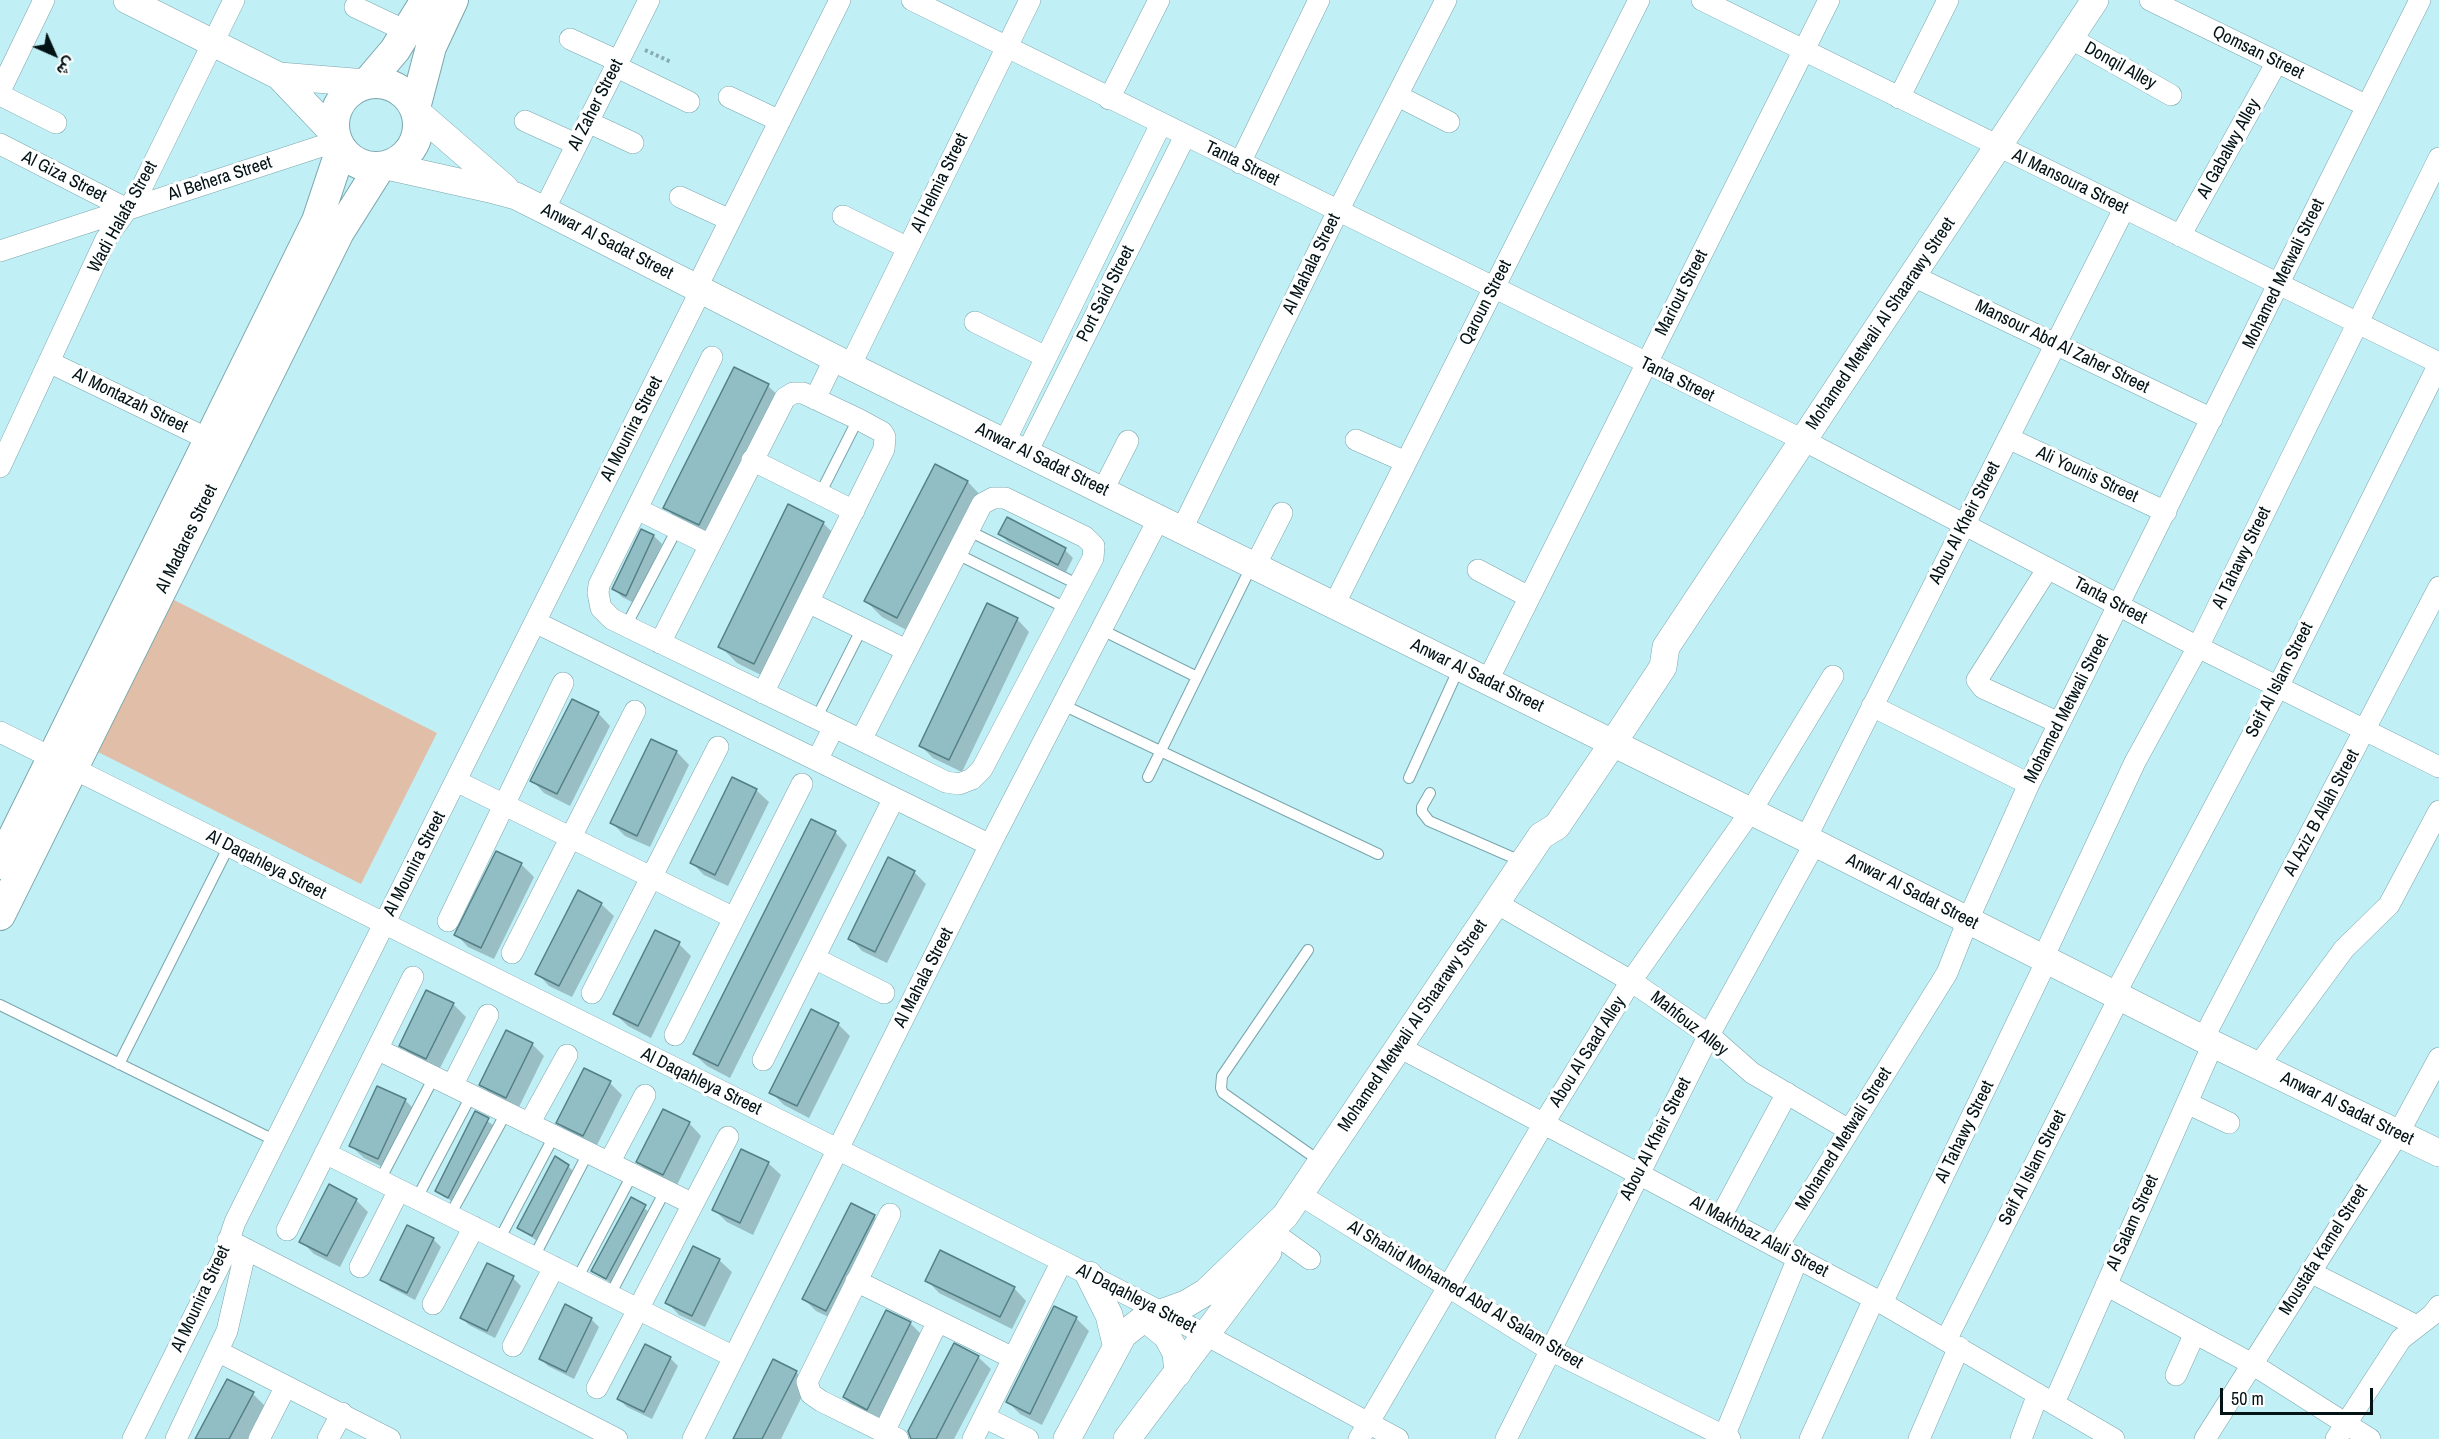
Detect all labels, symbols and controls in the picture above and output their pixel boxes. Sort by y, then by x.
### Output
street label: Qomsan Street [2209,22,2307,84]
north arrow [24,24,84,84]
street label: Donqil Alley [2080,37,2160,95]
text: ش [52,52,81,81]
street label: Al Zaher Street [564,56,628,154]
street label: Al Gabalwy Alley [2193,95,2265,203]
street label: Al Helmia Street [907,130,973,236]
street label: Tanta Street [1201,137,1283,191]
street label: Al Mansoura Street [2008,145,2132,219]
street label: Al Giza Street [18,147,110,207]
street label: Al Behera Street [165,152,275,206]
street label: Wadi Halafa Street [83,157,163,277]
street label: Mohamed Metwali Street [2238,196,2330,352]
street label: Anwar Al Sadat Street [537,199,677,285]
street label: Al Mahala Street [1278,210,1346,318]
street label: Mohamed Metwali Al Shaarawy Street [1802,214,1960,434]
street label: Port Said Street [1073,242,1139,346]
street label: Mariout Street [1651,246,1713,340]
street label: Qaroun Street [1455,257,1517,349]
street label: Mansour Abd Al Zaher Street [1971,295,2153,399]
street label: Tanta Street [1636,353,1718,407]
street label: Al Montazah Street [69,364,191,438]
street label: Al Mounira Street [596,373,668,485]
street label: Anwar Al Sadat Street [972,418,1112,502]
street label: Ali Younis Street [2033,442,2141,508]
street label: Abou Al Kheir Street [1925,458,2005,588]
street label: Al Madares Street [151,481,223,597]
street label: Al Tahawy Street [2208,503,2276,613]
street label: Tanta Street [2070,573,2150,629]
street label: Seif Al Islam Street [2242,619,2318,741]
street label: Mohamed Metwali Street [2020,631,2114,787]
street label: Anwar Al Sadat Street [1407,634,1547,718]
street label: Al Aziz B Allah Street [2280,746,2364,880]
street label: Al Mounira Street [379,808,451,920]
street label: Al Daqahleya Street [203,826,329,904]
street label: Anwar Al Sadat Street [1842,849,1982,935]
street label: Mohamed Metwali Al Shaarawy Street [1334,916,1492,1136]
street label: Al Mahala Street [890,924,958,1032]
street label: Mahfouz Alley [1646,987,1732,1061]
street label: Abou Al Saad Alley [1545,993,1631,1111]
street label: Al Daqahleya Street [637,1044,765,1120]
street label: Mohamed Metwali Street [1791,1064,1897,1214]
street label: Anwar Al Sadat Street [2277,1067,2417,1151]
street label: Abou Al Kheir Street [1616,1074,1696,1204]
street label: Al Tahawy Street [1931,1077,1999,1187]
street label: Seif Al Islam Street [1995,1107,2071,1229]
street label: Al Salam Street [2102,1172,2164,1274]
street label: Moustafa Kamel Street [2275,1181,2373,1319]
street label: Al Makhbaz Alali Street [1686,1191,1832,1283]
street label: Al Shahid Mohamed Abd Al Salam Street [1343,1216,1587,1374]
street label: Al Mounira Street [167,1242,235,1356]
street label: Al Daqahleya Street [1073,1260,1199,1338]
scale bar [2223,1376,2376,1414]
text: 50 m [2231,1386,2264,1411]

